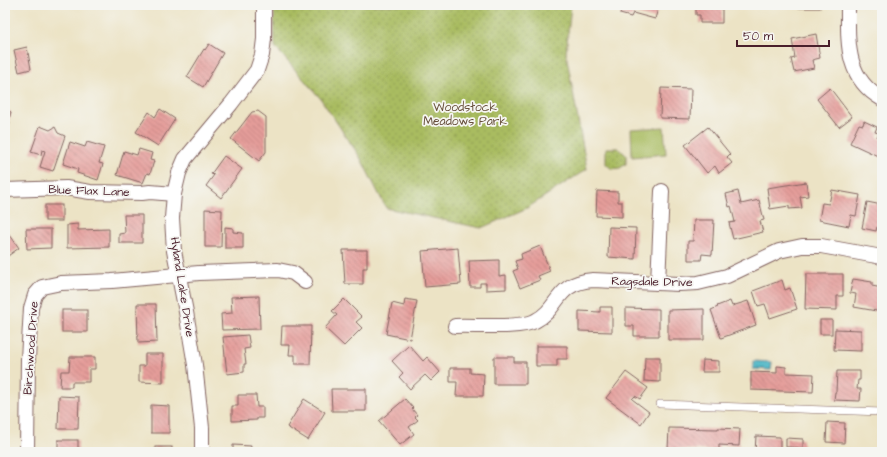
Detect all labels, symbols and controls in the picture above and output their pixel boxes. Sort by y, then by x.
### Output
scale bar [737,22,829,48]
text: 50 m [743,28,774,45]
park label: Woodstock Meadows Park [423,99,507,130]
street label: Blue Flax Lane [48,181,131,201]
street label: Hyland Lake Drive [165,236,198,339]
street label: Ragsdale Drive [611,273,693,292]
street label: Birchwood Drive [19,300,43,395]

